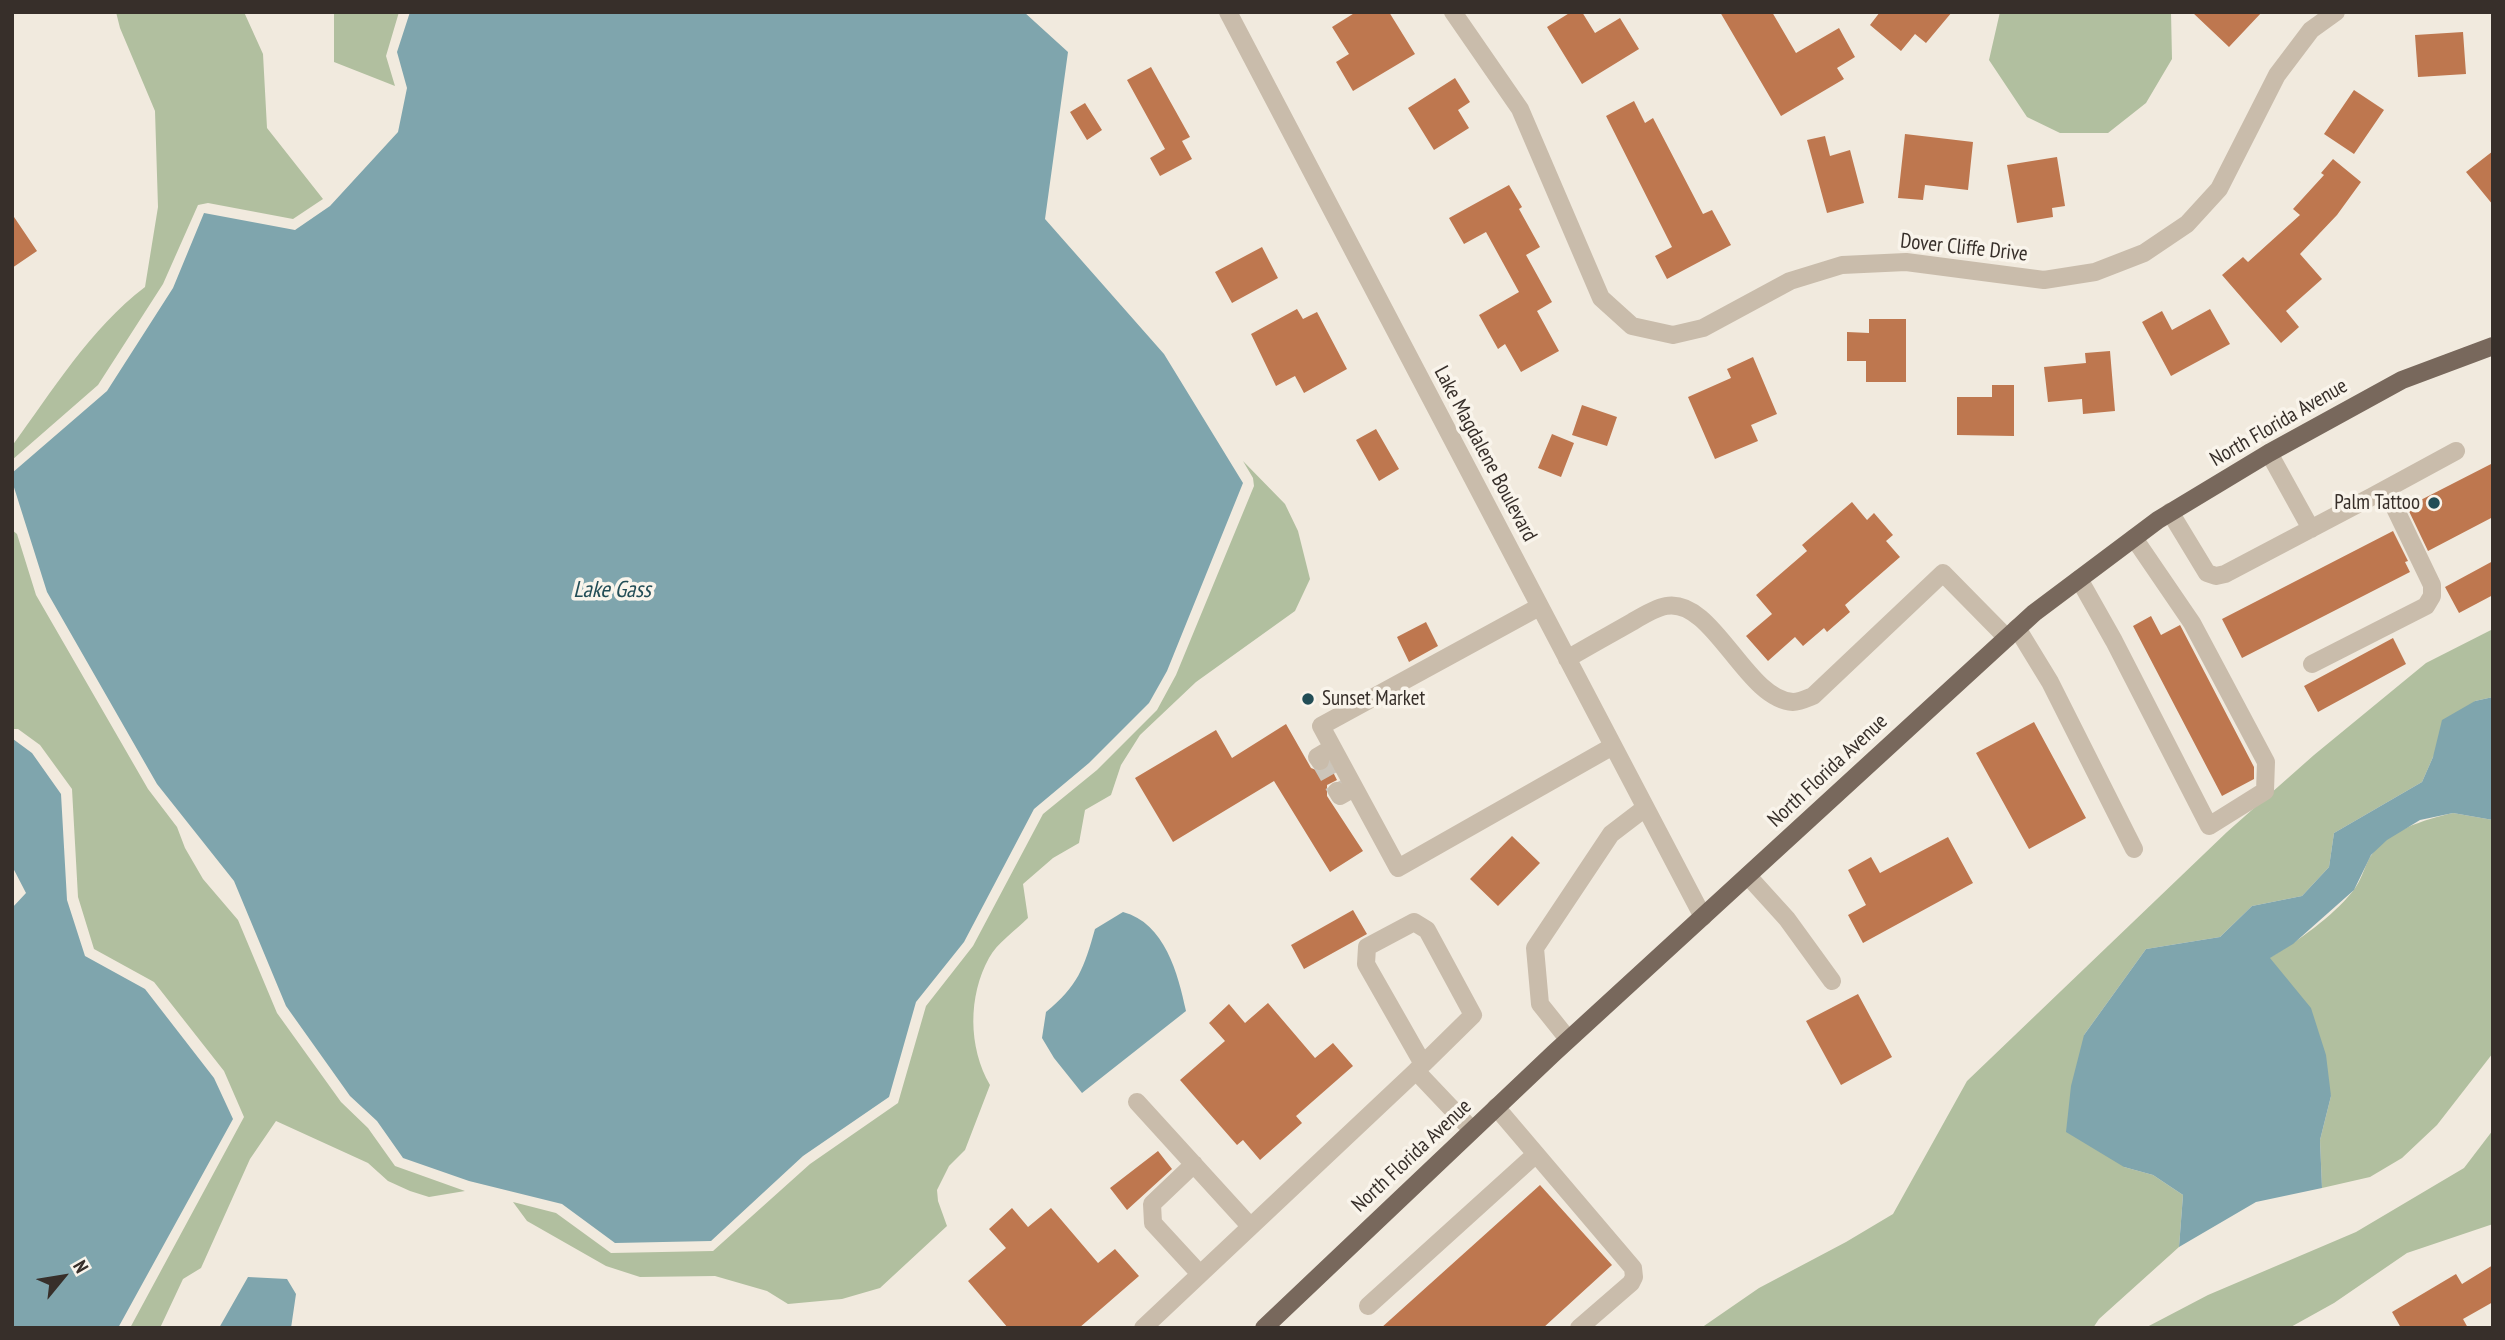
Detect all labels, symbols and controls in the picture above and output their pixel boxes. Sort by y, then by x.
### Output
street label: Dover Cliffe Drive [1899,229,2029,267]
street label: Lake Magdalene Boulevard [1428,362,1542,546]
street label: North Florida Avenue [2206,374,2352,472]
place label: Palm Tattoo [2334,490,2420,516]
marker: Palm Tattoo [2426,495,2442,511]
water label: Lake Gass [573,576,651,604]
place label: Sunset Market [1322,686,1425,712]
marker: Sunset Market [1300,691,1316,707]
street label: North Florida Avenue [1763,709,1893,833]
street label: North Florida Avenue [1347,1094,1477,1218]
north arrow [28,1242,98,1312]
text: N [68,1256,94,1277]

